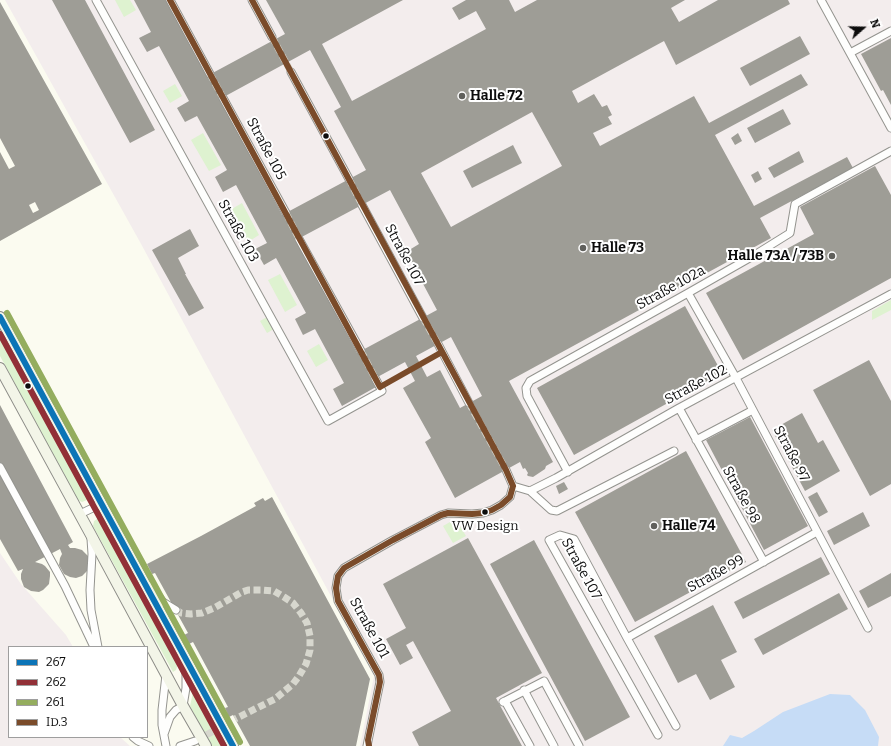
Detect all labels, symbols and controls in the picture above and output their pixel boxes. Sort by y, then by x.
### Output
north arrow [843,8,883,48]
text: N [867,18,882,30]
place label: Halle 72 [470,88,523,104]
marker: Halle 72 [457,91,467,101]
street label: Straße 105 [243,115,289,183]
unlabelled marker [321,131,331,141]
street label: Straße 103 [214,197,262,265]
street label: Straße 107 [381,221,427,289]
place label: Halle 73 [591,240,644,256]
marker: Halle 73 [578,243,588,253]
place label: Halle 73A / 73B [728,248,824,264]
marker: Halle 73A / 73B [827,251,837,261]
street label: Straße 102a [634,262,708,314]
street label: Straße 102 [662,362,730,408]
unlabelled marker [23,381,33,391]
street label: Straße 97 [769,423,813,485]
street label: Straße 98 [718,463,764,527]
marker: VW Design [480,507,490,517]
place label: VW Design [452,518,518,534]
place label: Halle 74 [662,518,715,534]
marker: Halle 74 [649,521,659,531]
street label: Straße 107 [557,535,605,603]
street label: Straße 99 [685,551,747,597]
street label: Straße 101 [346,595,392,661]
legend [8,646,148,738]
text: 267 [46,655,65,669]
text: 262 [46,675,66,689]
text: 261 [46,695,64,709]
text: ID.3 [46,715,68,729]

